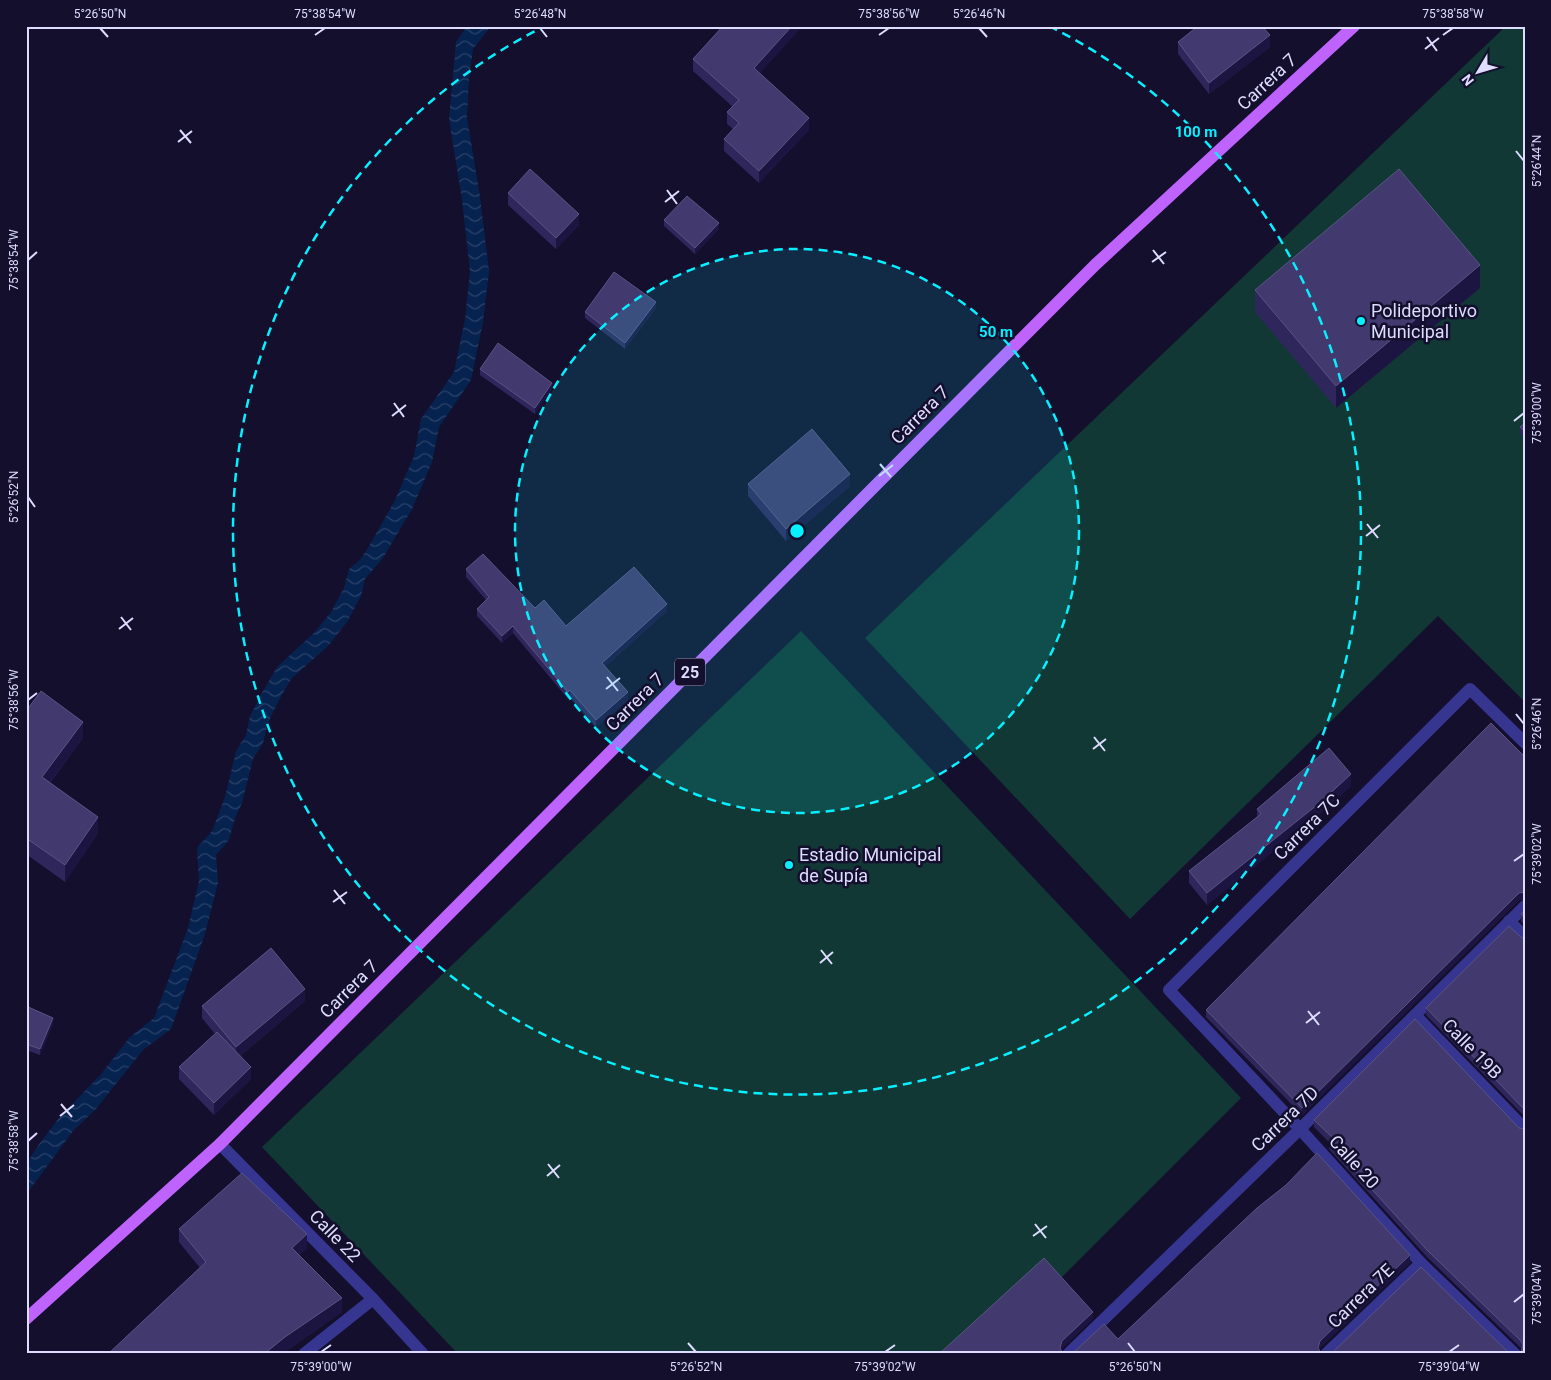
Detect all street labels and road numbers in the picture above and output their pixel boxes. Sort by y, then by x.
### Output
street label: Carrera 7 [1233,49,1301,114]
street label: Carrera 7 [886,381,953,448]
road number: 25 [675,659,705,686]
street label: Carrera 7 [601,668,668,735]
street label: Carrera 7C [1269,789,1344,864]
street label: Carrera 7 [315,955,382,1022]
street label: Calle 19B [1439,1014,1506,1083]
street label: Carrera 7D [1247,1082,1323,1156]
street label: Calle 20 [1325,1131,1384,1193]
street label: Calle 22 [305,1205,365,1266]
street label: Carrera 7E [1323,1259,1398,1332]

